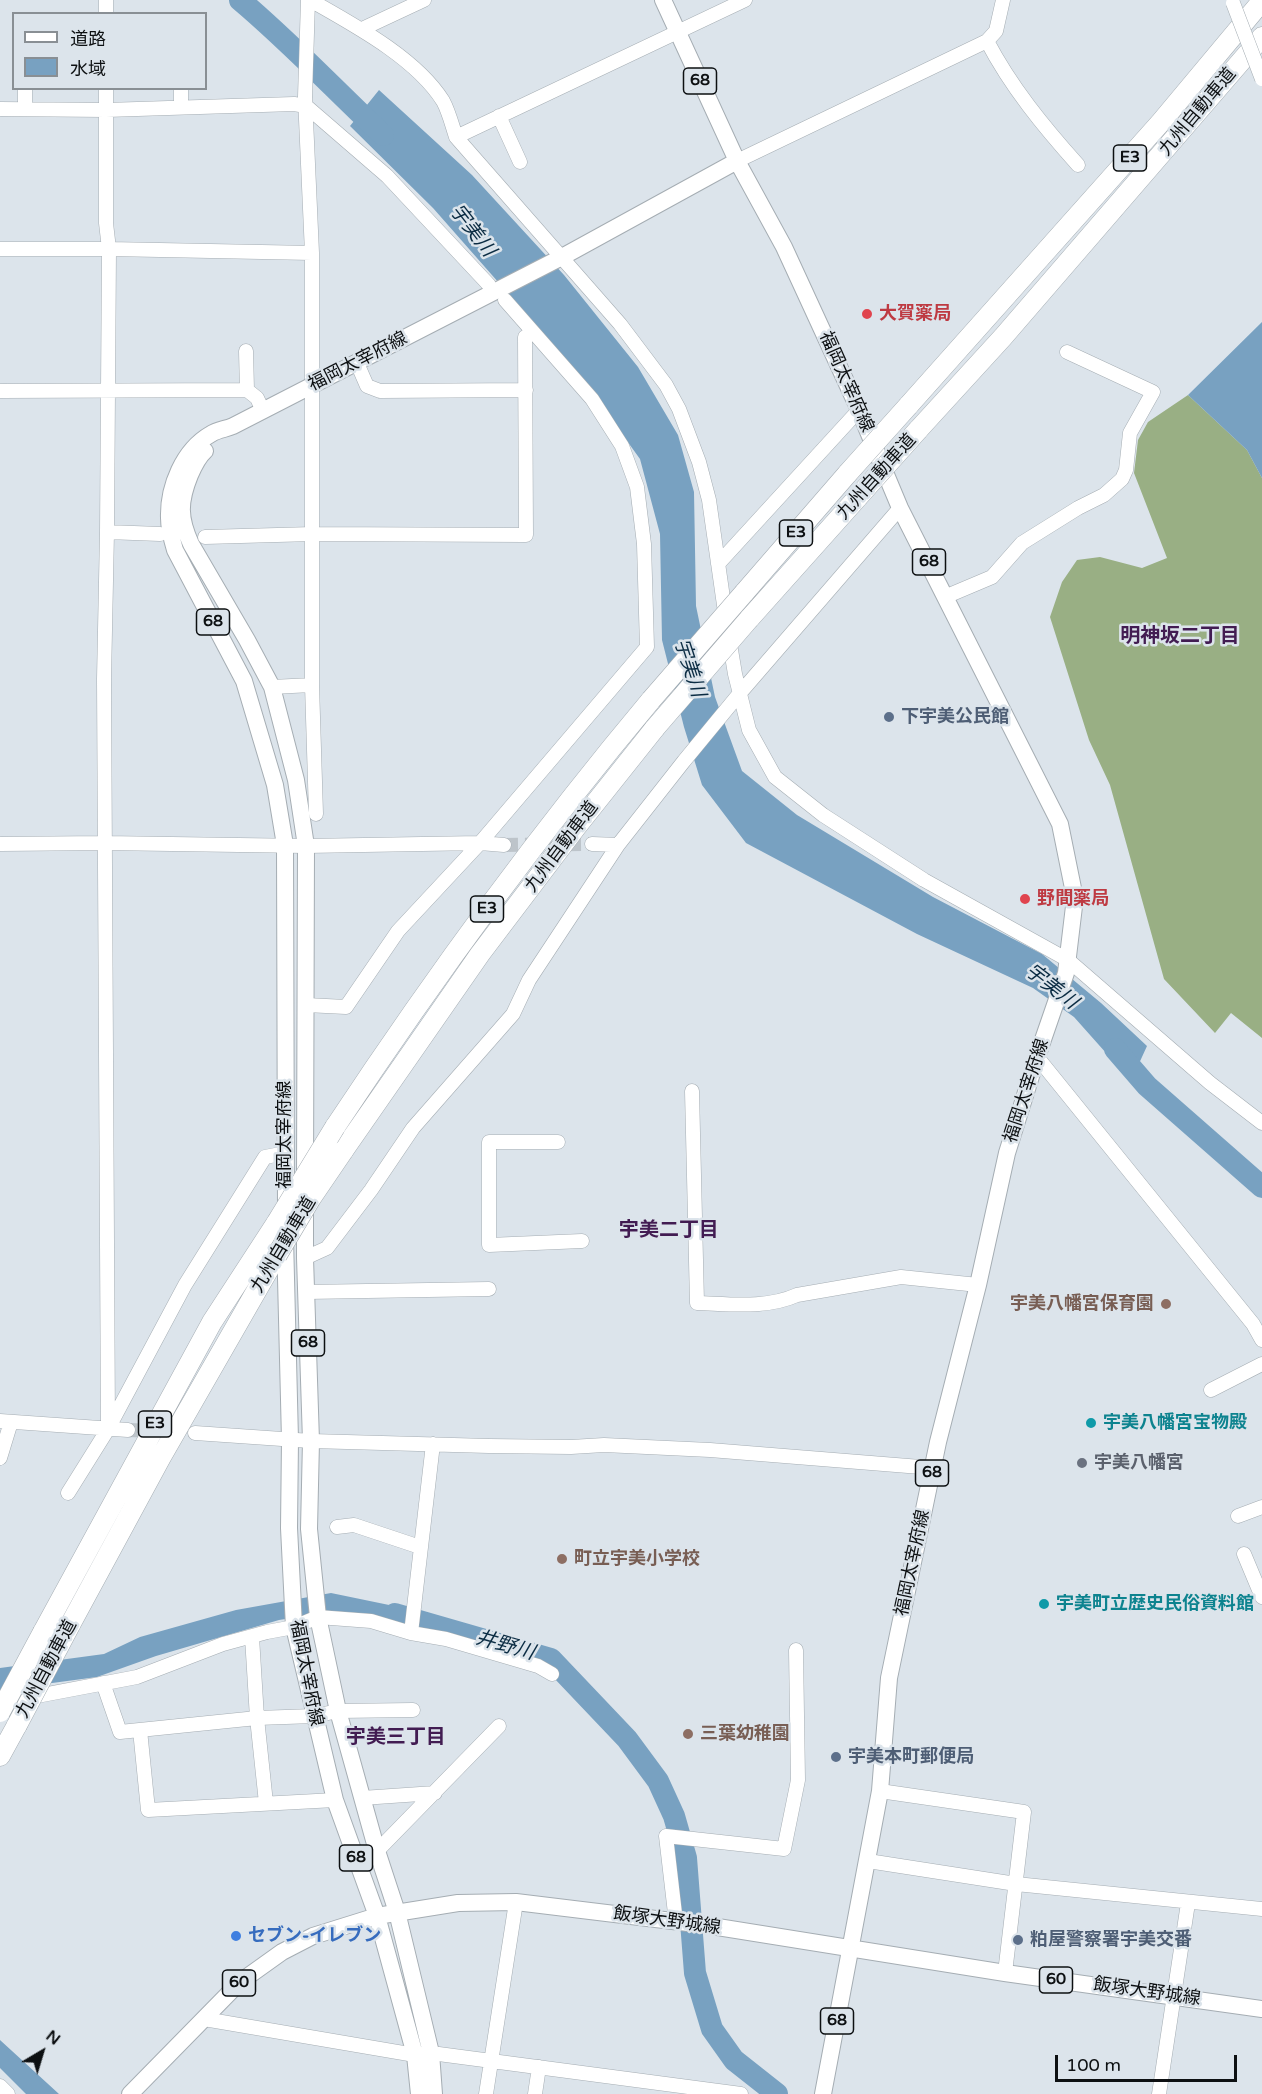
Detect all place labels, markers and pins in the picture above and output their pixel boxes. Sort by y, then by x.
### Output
place label: 大賀薬局 [879,303,951,325]
marker: 大賀薬局 [860,307,874,321]
place label: 下宇美公民館 [901,706,1009,728]
marker: 下宇美公民館 [882,710,896,724]
place label: 野間薬局 [1037,888,1109,910]
marker: 野間薬局 [1018,892,1032,906]
place label: 宇美八幡宮保育園 [1010,1293,1154,1315]
marker: 宇美八幡宮保育園 [1159,1297,1173,1311]
place label: 宇美八幡宮宝物殿 [1103,1412,1247,1434]
marker: 宇美八幡宮宝物殿 [1084,1416,1098,1430]
place label: 宇美八幡宮 [1094,1452,1184,1474]
marker: 宇美八幡宮 [1075,1456,1089,1470]
place label: 町立宇美小学校 [574,1548,700,1570]
marker: 町立宇美小学校 [555,1552,569,1566]
place label: 宇美町立歴史民俗資料館 [1056,1593,1254,1615]
marker: 宇美町立歴史民俗資料館 [1037,1597,1051,1611]
place label: 三葉幼稚園 [700,1723,790,1745]
marker: 三葉幼稚園 [681,1727,695,1741]
place label: 宇美本町郵便局 [848,1746,974,1768]
marker: 宇美本町郵便局 [829,1750,843,1764]
place label: セブン-イレブン [248,1925,381,1947]
marker: セブン-イレブン [229,1929,243,1943]
place label: 粕屋警察署宇美交番 [1030,1929,1192,1951]
marker: 粕屋警察署宇美交番 [1011,1933,1025,1947]

